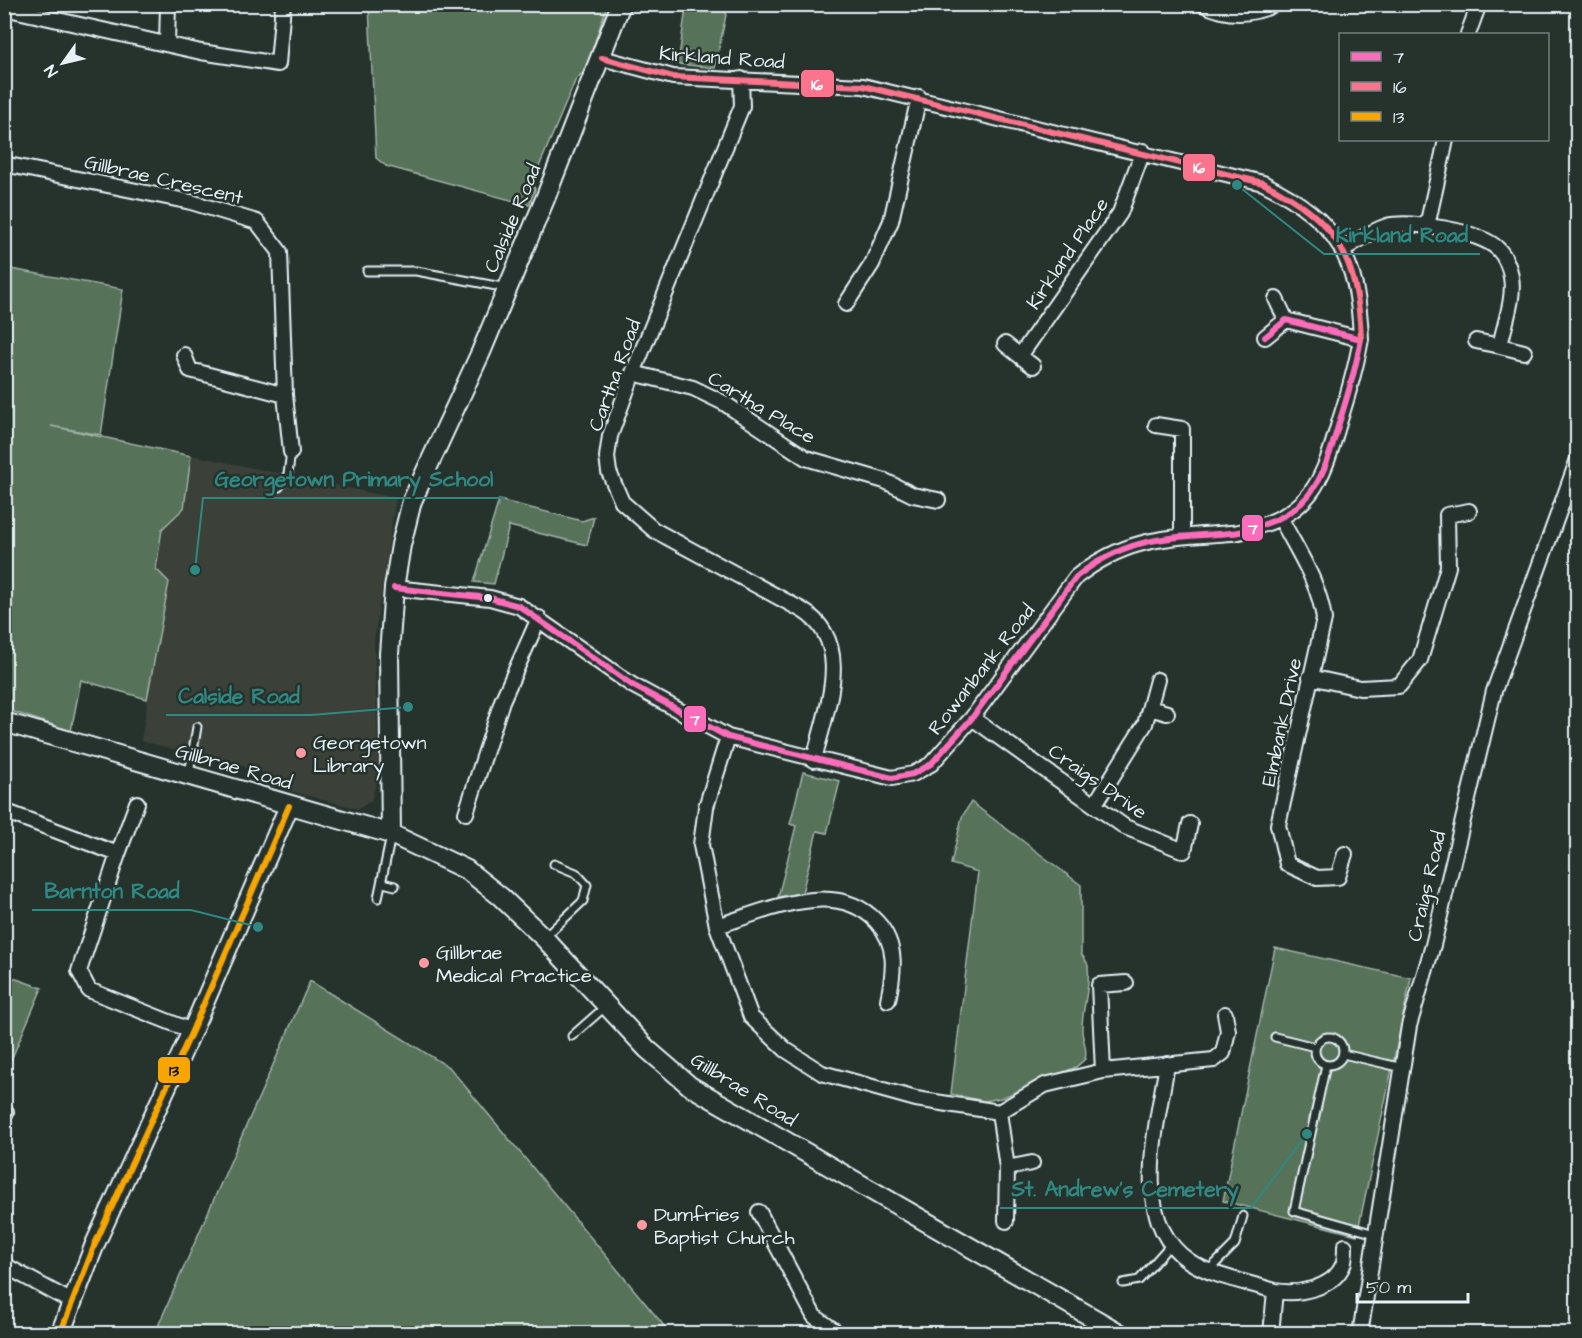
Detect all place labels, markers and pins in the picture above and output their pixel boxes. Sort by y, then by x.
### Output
callout: Kirkland Road [1324,215,1480,254]
callout: Georgetown Primary School [203,459,505,498]
unlabelled marker [482,592,494,604]
callout: Calside Road [166,676,311,715]
place label: Georgetown Library [313,729,427,781]
marker: Georgetown Library [294,746,308,760]
callout: Barnton Road [32,871,191,910]
place label: Gillbrae Medical Practice [436,939,592,990]
marker: Gillbrae Medical Practice [417,956,431,970]
callout: St. Andrew's Cemetery [1000,1169,1251,1208]
place label: Dumfries Baptist Church [654,1201,795,1252]
marker: Dumfries Baptist Church [635,1218,649,1232]

